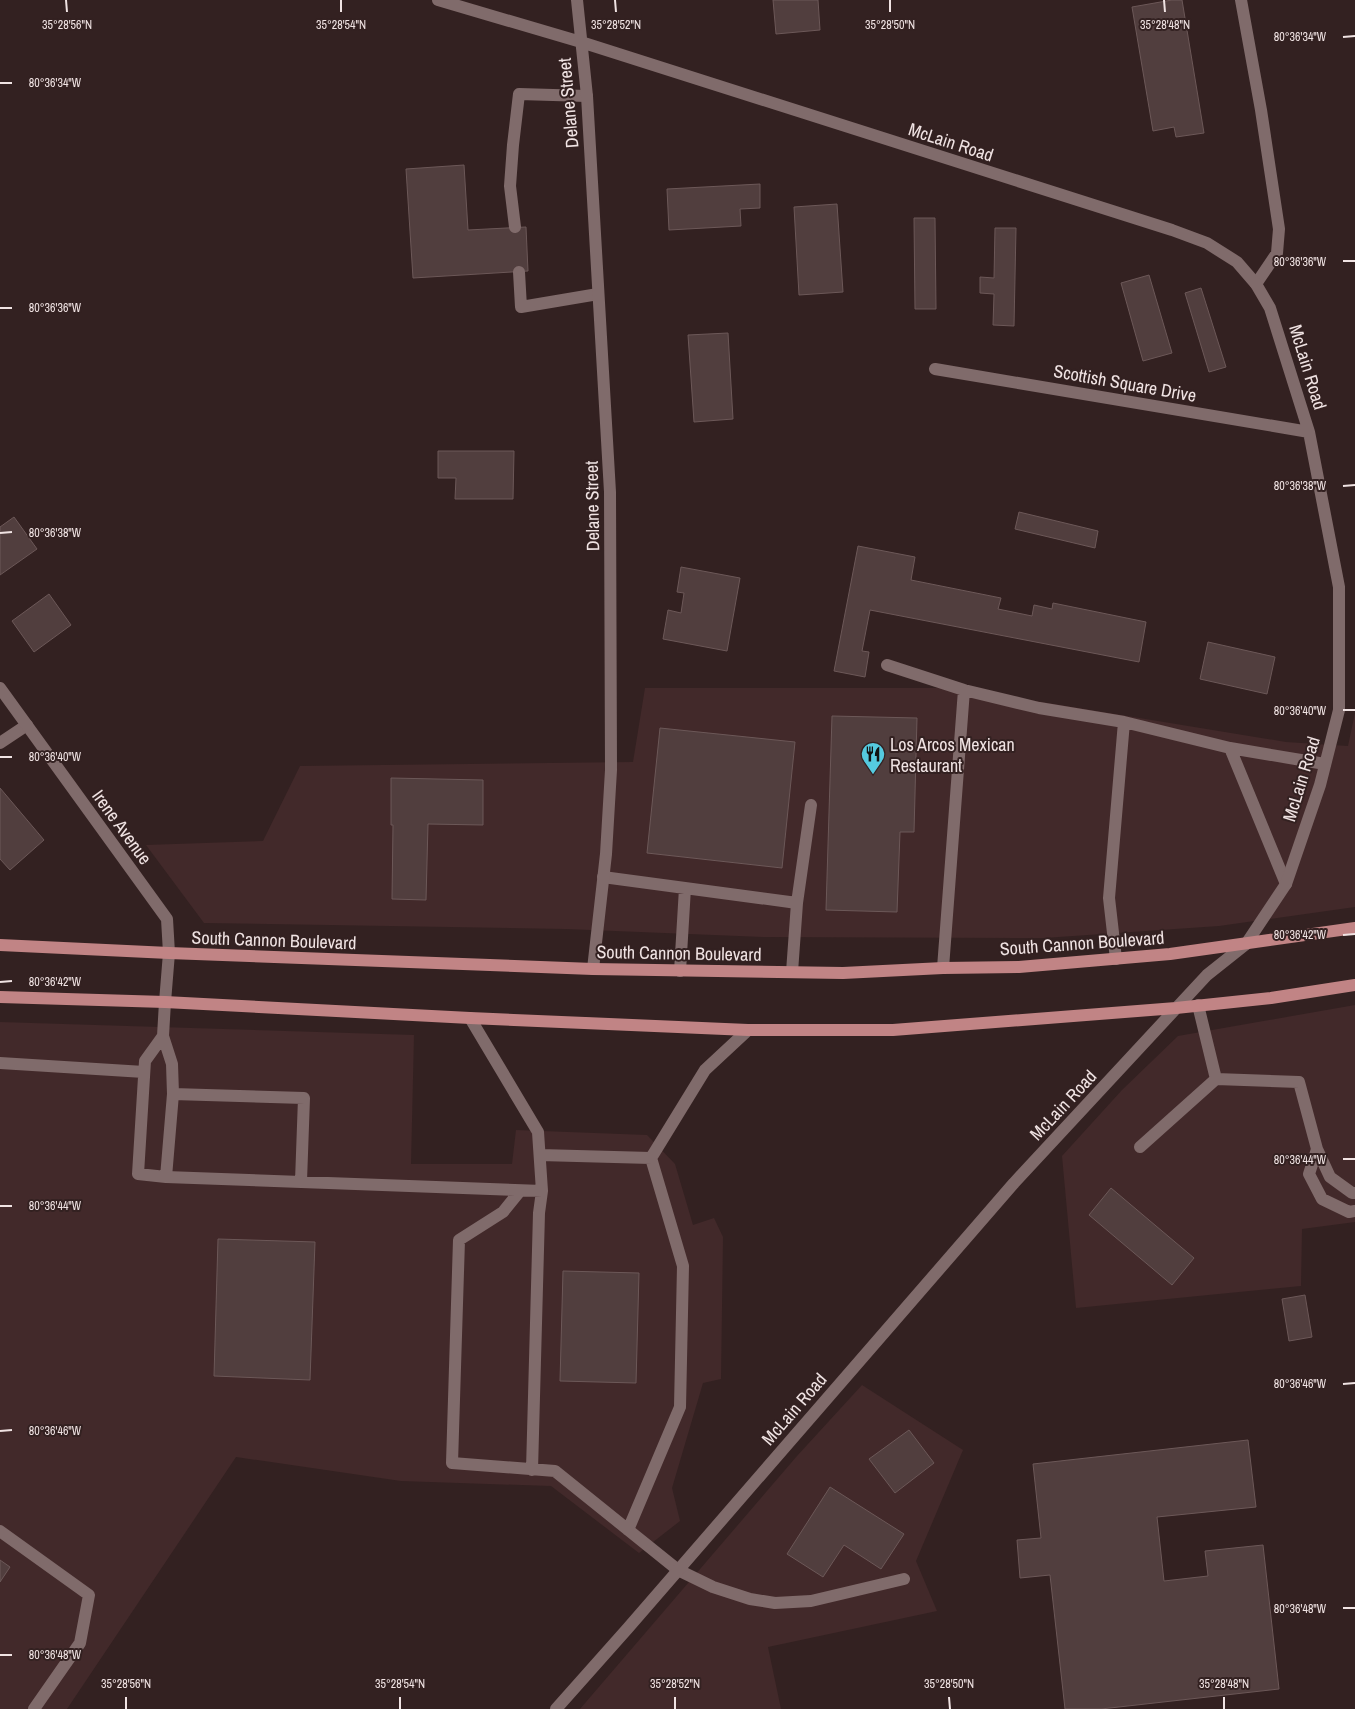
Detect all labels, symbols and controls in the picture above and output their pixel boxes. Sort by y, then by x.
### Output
text: 35°28'56"N [42,17,92,33]
text: 35°28'54"N [316,17,366,33]
text: 35°28'52"N [591,17,641,33]
text: 35°28'50"N [865,17,915,33]
text: 35°28'48"N [1140,17,1190,33]
text: 80°36'34"W [1274,29,1327,45]
street label: Delane Street [552,57,584,149]
text: 80°36'34"W [29,75,82,91]
street label: McLain Road [905,117,997,167]
text: 80°36'36"W [1274,254,1327,270]
text: 80°36'36"W [29,300,82,316]
street label: McLain Road [1283,321,1333,413]
street label: Scottish Square Drive [1052,358,1198,408]
street label: Delane Street [579,461,605,551]
text: 80°36'38"W [1274,478,1327,494]
text: 80°36'38"W [29,525,82,541]
text: 80°36'40"W [1274,703,1327,719]
place label: Los Arcos Mexican Restaurant [890,732,1015,778]
street label: McLain Road [1276,733,1326,825]
restaurant icon: Los Arcos Mexican Restaurant [860,741,886,775]
text: 80°36'40"W [29,749,82,765]
street label: Irene Avenue [86,785,158,869]
street label: South Cannon Boulevard [191,925,357,955]
street label: South Cannon Boulevard [999,925,1165,961]
text: 80°36'42"W [1274,927,1327,943]
street label: South Cannon Boulevard [596,939,762,967]
text: 80°36'42"W [29,974,82,990]
street label: McLain Road [1024,1064,1102,1146]
text: 80°36'44"W [1274,1152,1327,1168]
text: 80°36'44"W [29,1198,82,1214]
street label: McLain Road [756,1368,832,1450]
text: 80°36'46"W [1274,1376,1327,1392]
text: 80°36'46"W [29,1423,82,1439]
text: 80°36'48"W [1274,1601,1327,1617]
text: 80°36'48"W [29,1647,82,1663]
text: 35°28'56"N [101,1676,151,1692]
text: 35°28'54"N [375,1676,425,1692]
text: 35°28'52"N [650,1676,700,1692]
text: 35°28'50"N [924,1676,974,1692]
text: 35°28'48"N [1199,1676,1249,1692]

